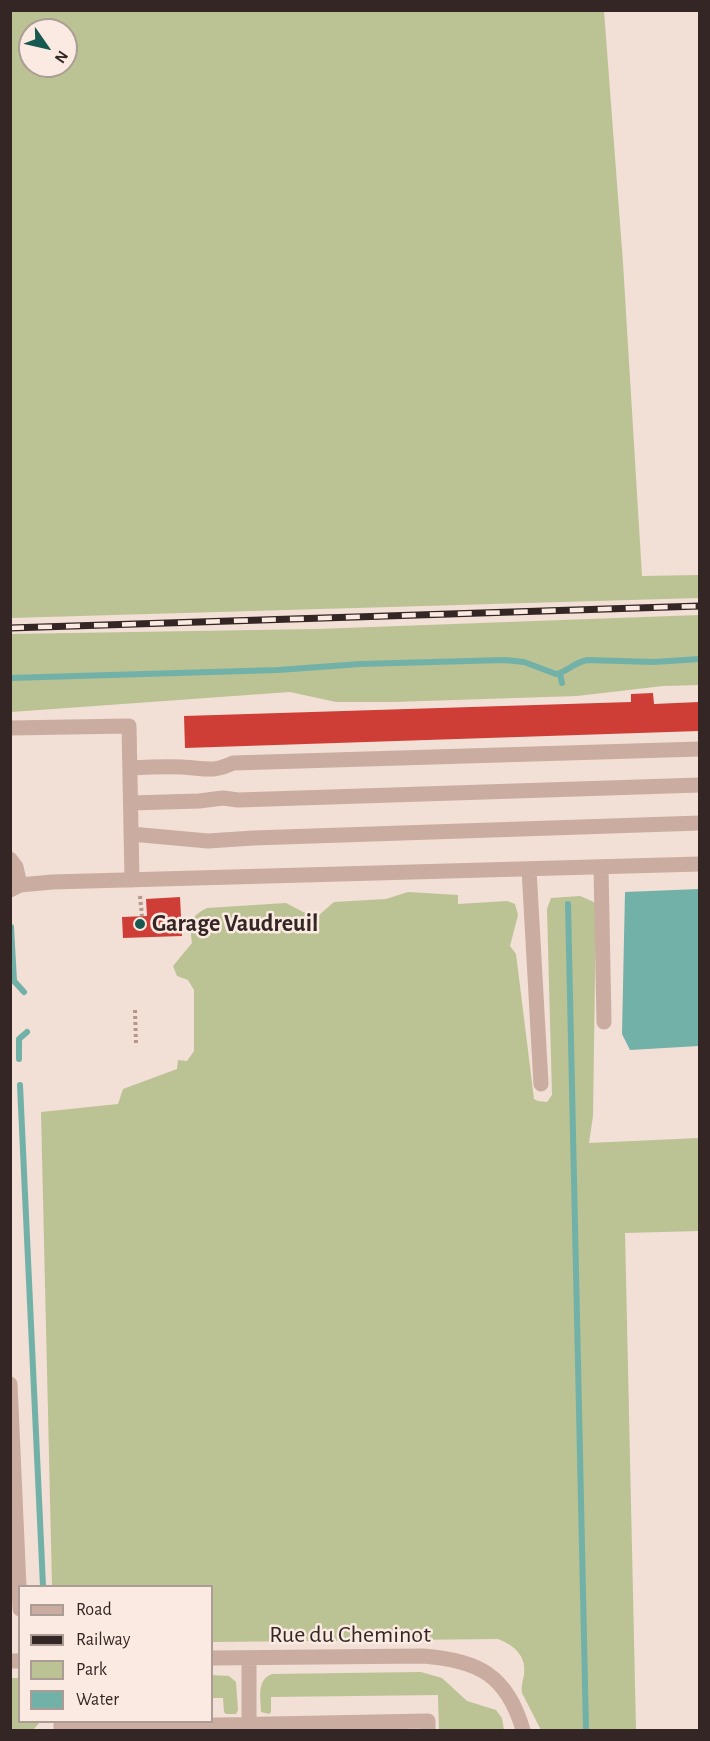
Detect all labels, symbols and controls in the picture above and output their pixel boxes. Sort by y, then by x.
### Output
north arrow [18,18,78,78]
text: N [52,48,71,66]
place label: Garage Vaudreuil [152,910,318,938]
marker: Garage Vaudreuil [133,917,147,931]
legend [18,1585,213,1723]
text: Road [76,1601,112,1619]
street label: Rue du Cheminot [269,1621,431,1649]
text: Railway [76,1631,130,1649]
text: Park [76,1661,107,1679]
text: Water [76,1691,119,1709]

